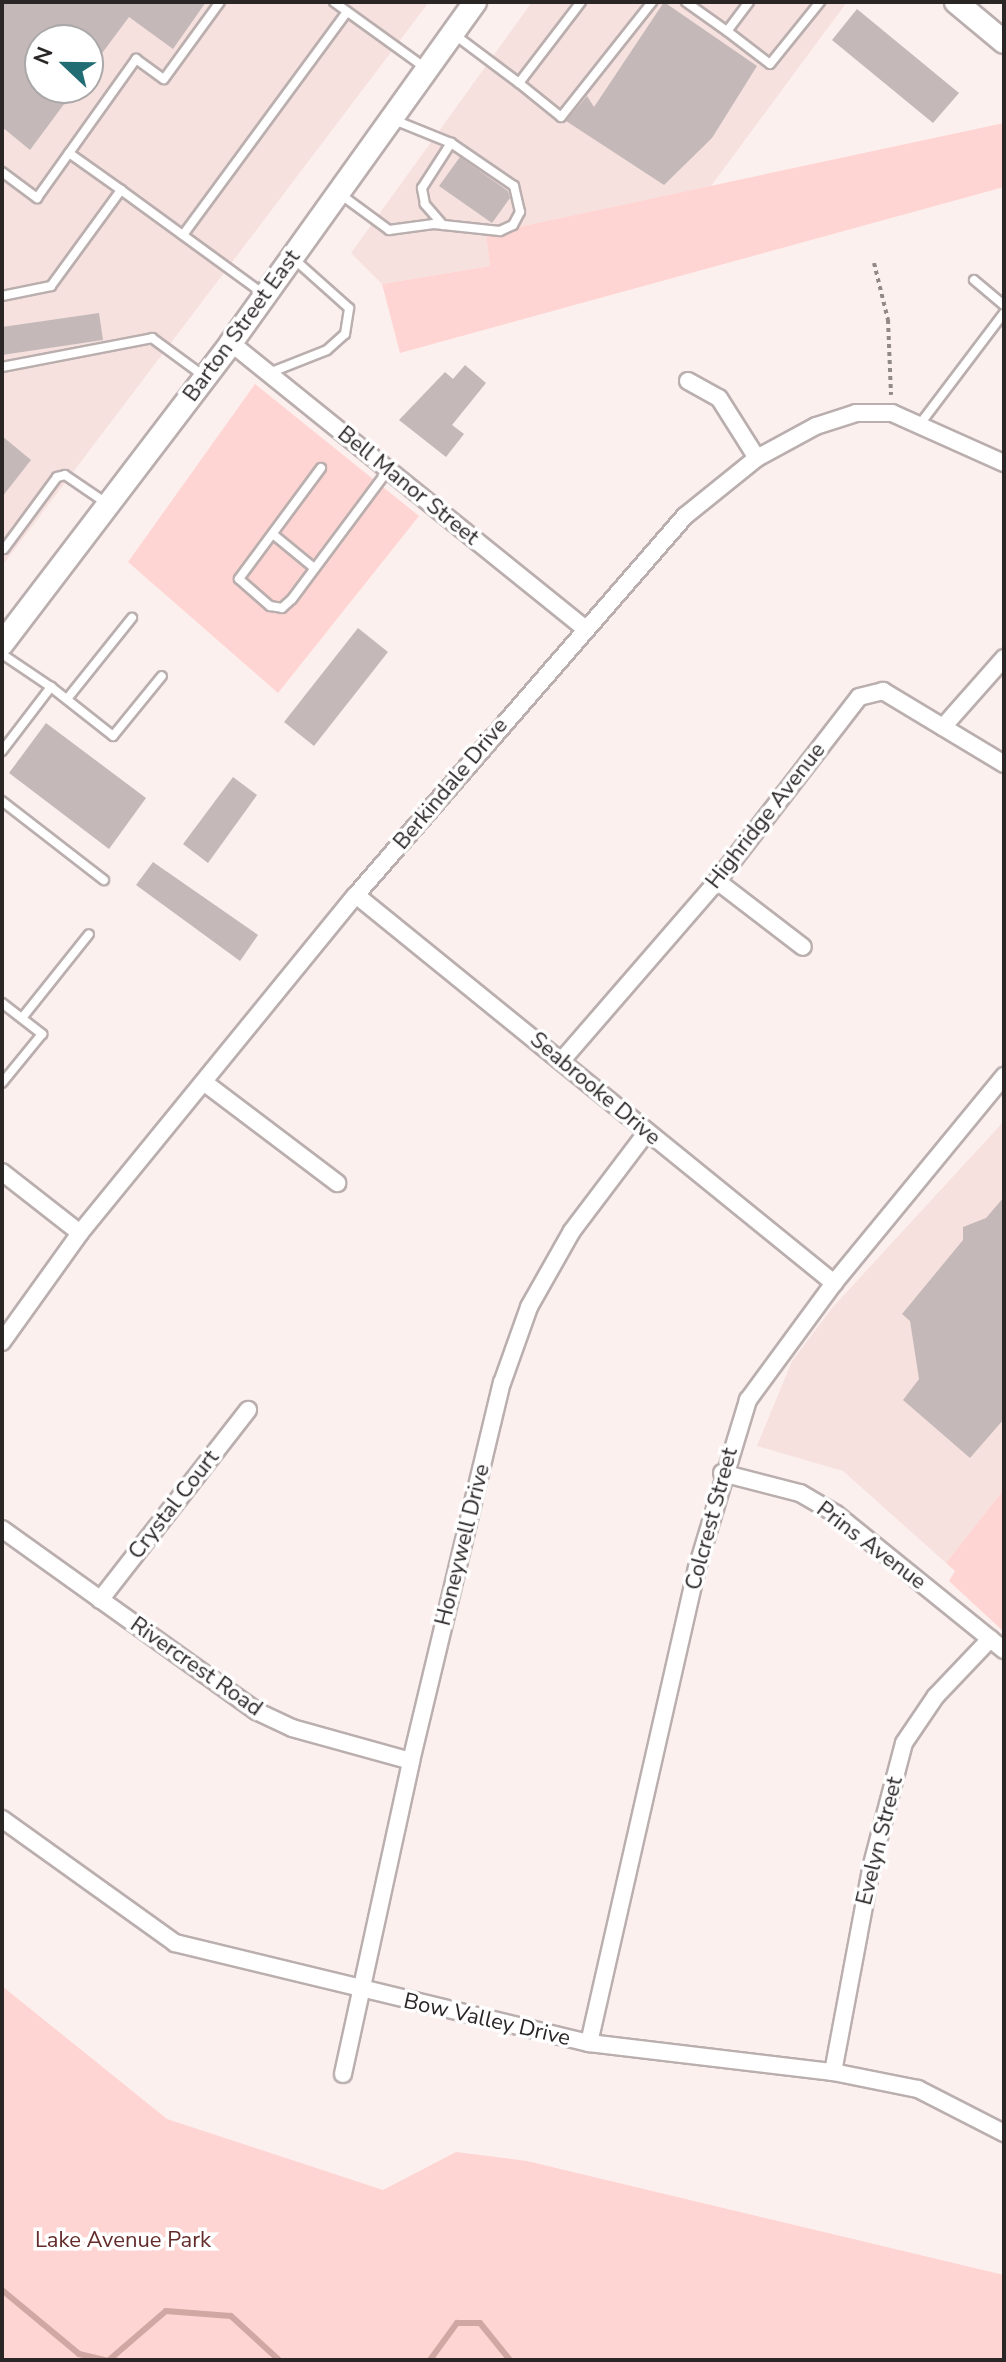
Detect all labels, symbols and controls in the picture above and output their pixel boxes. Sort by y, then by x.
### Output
north arrow [24,24,104,104]
text: N [27,43,61,69]
street label: Barton Street East [178,245,306,407]
street label: Bell Manor Street [332,421,484,551]
street label: Berkindale Drive [388,713,514,855]
street label: Highridge Avenue [701,738,831,894]
street label: Seabrooke Drive [524,1027,666,1151]
street label: Crystal Court [123,1445,225,1565]
street label: Colcrest Street [680,1445,744,1593]
street label: Honeywell Drive [430,1461,496,1629]
street label: Prins Avenue [811,1496,931,1596]
street label: Rivercrest Road [125,1612,267,1722]
street label: Evelyn Street [851,1774,909,1908]
street label: Bow Valley Drive [401,1988,573,2052]
park label: Lake Avenue Park [35,2228,211,2254]

